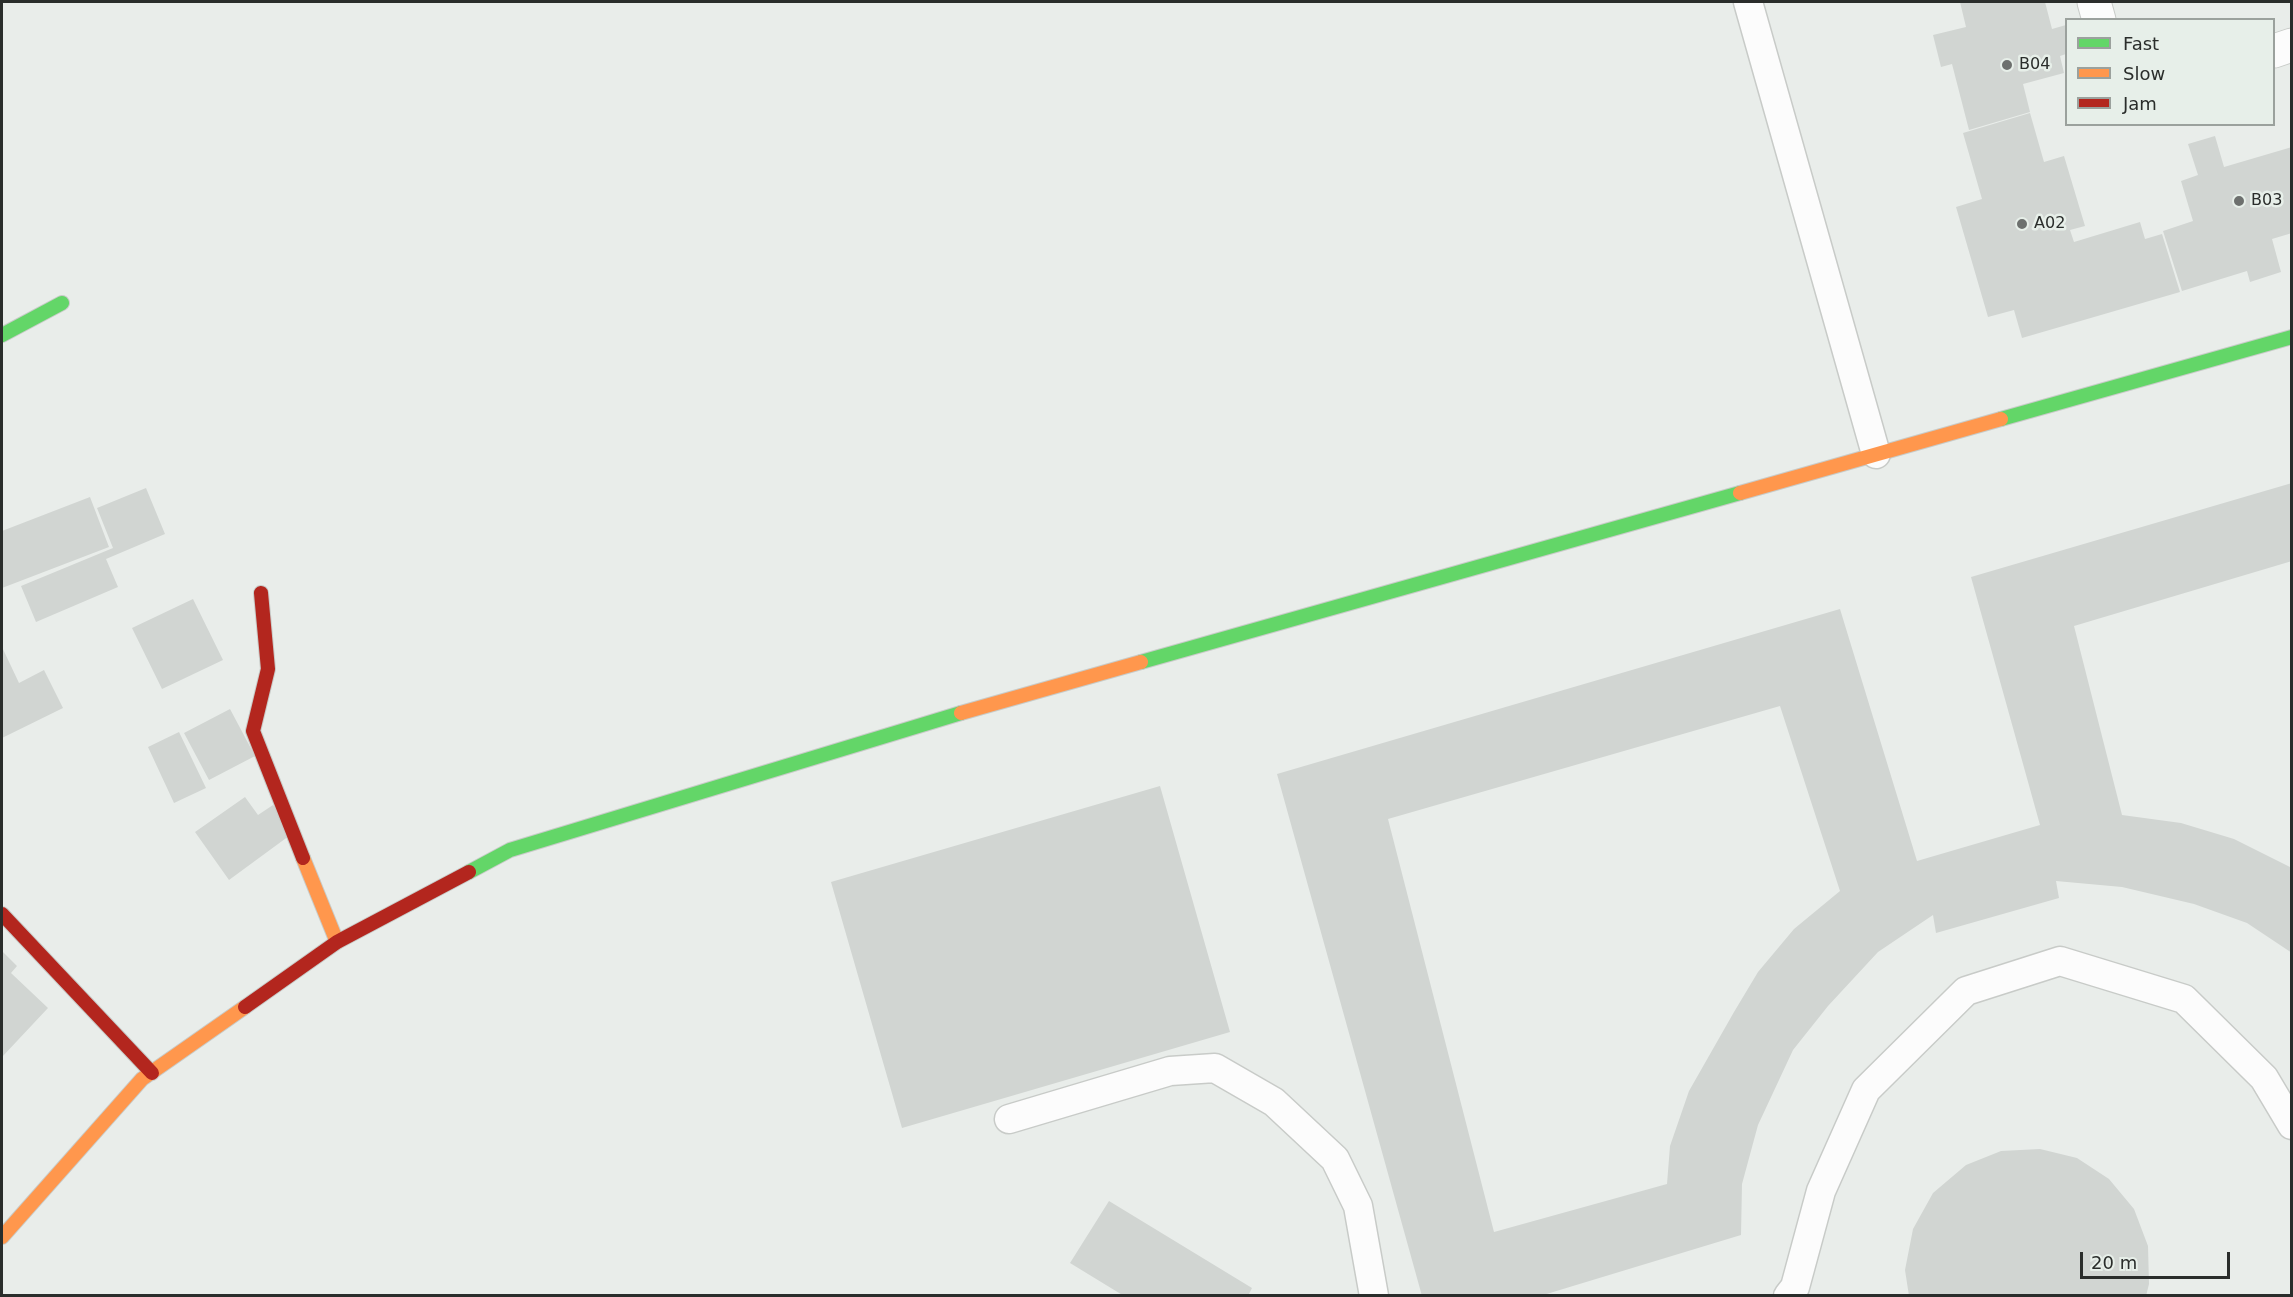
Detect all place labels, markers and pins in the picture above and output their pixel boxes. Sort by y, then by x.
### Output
place label: B04 [2019,55,2050,75]
marker: B04 [2000,58,2014,72]
place label: B03 [2251,191,2282,211]
marker: B03 [2232,194,2246,208]
place label: A02 [2034,214,2065,234]
marker: A02 [2015,217,2029,231]

